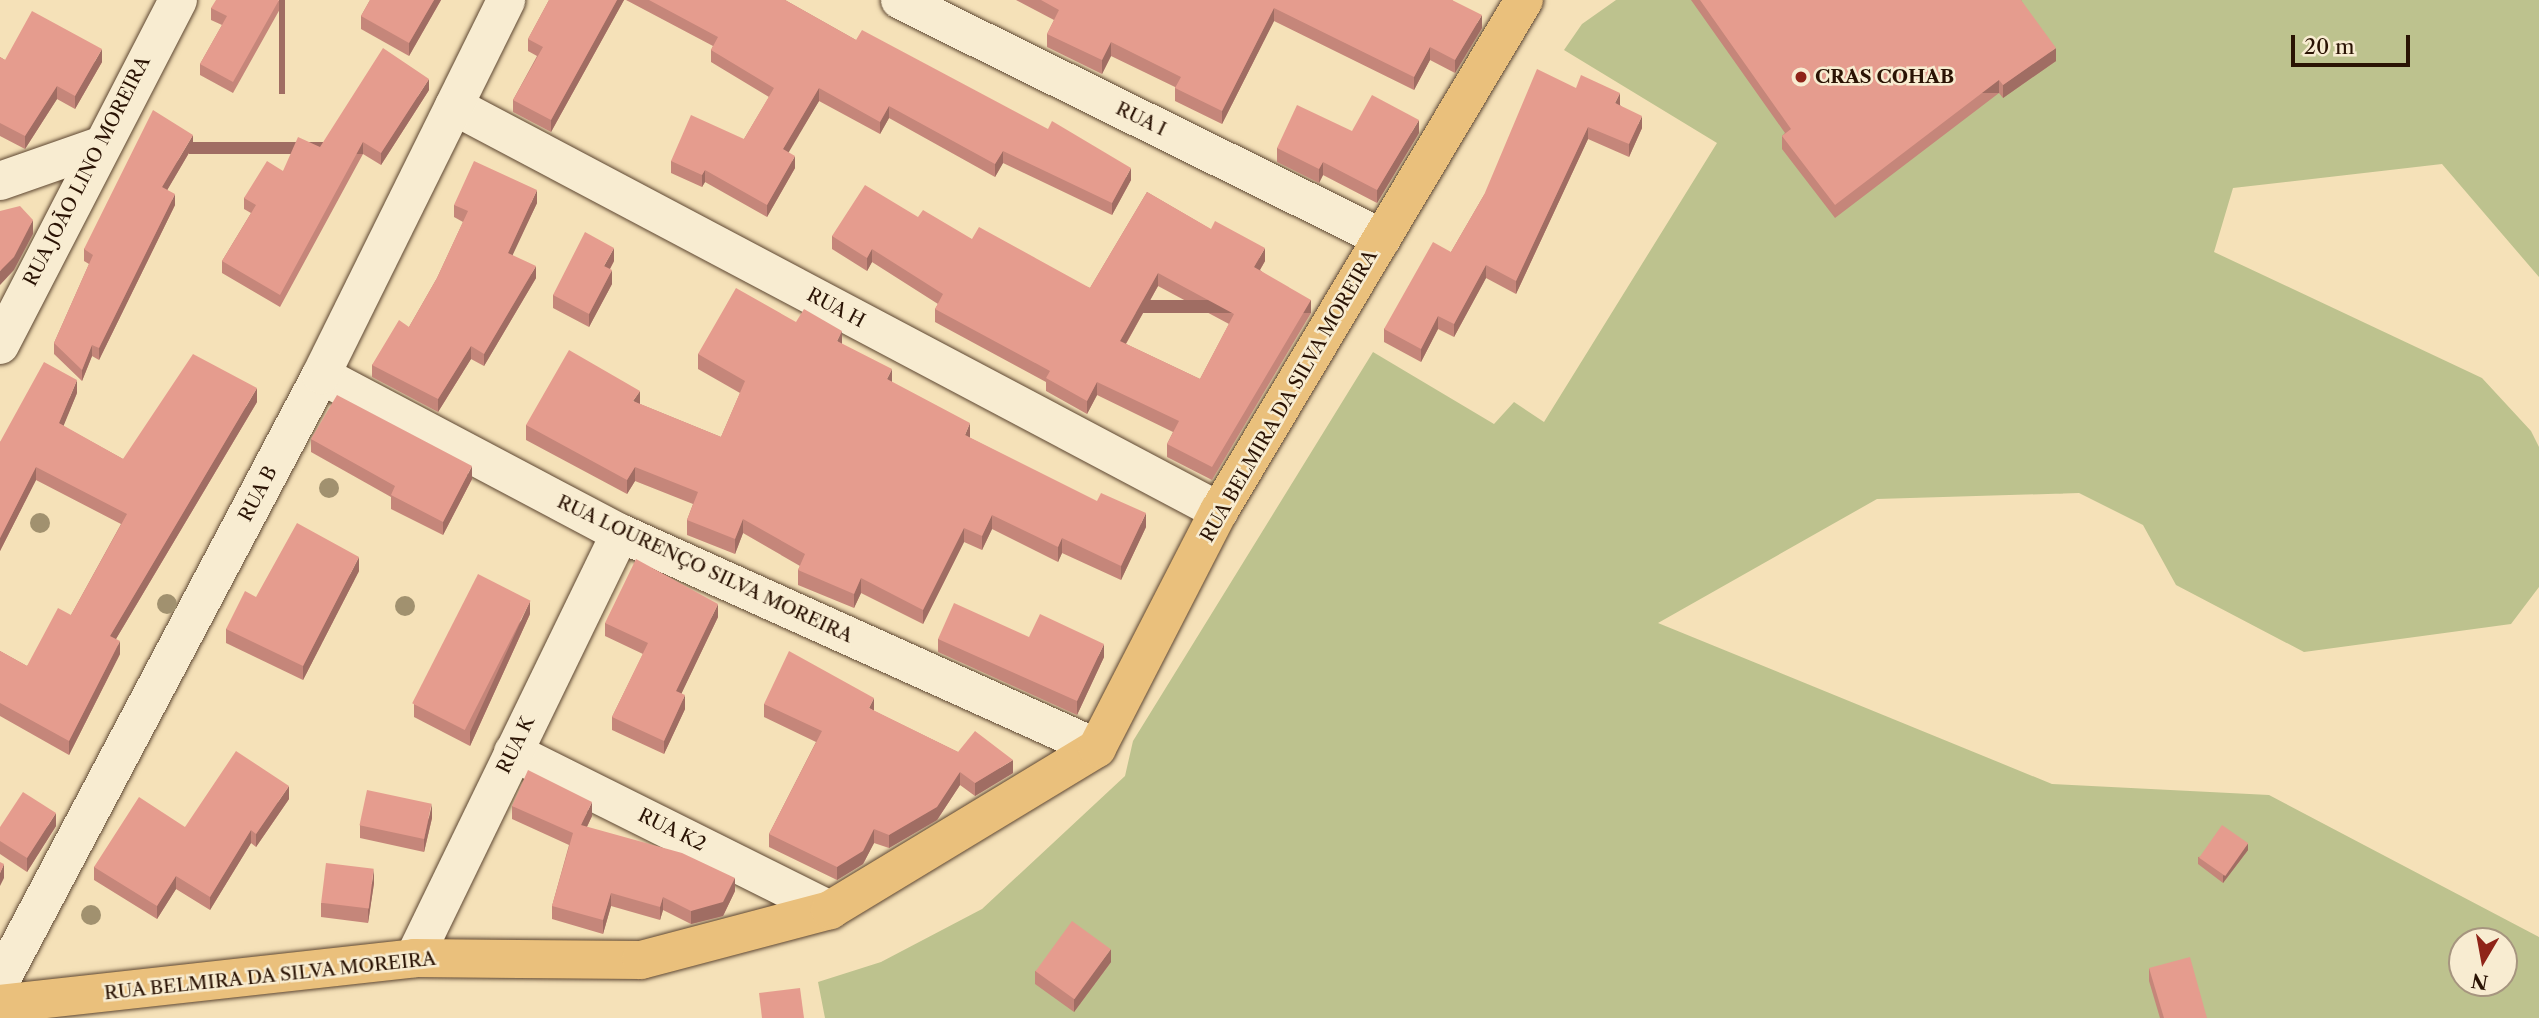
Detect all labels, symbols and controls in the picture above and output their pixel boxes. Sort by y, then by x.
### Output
scale bar [2294,21,2413,65]
text: 20 m [2304,34,2355,59]
street label: RUA JOÃO LINO MOREIRA [19,52,155,290]
place label: CRAS COHAB [1815,66,1954,88]
marker: CRAS COHAB [1793,69,1809,85]
street label: RUA I [1112,97,1170,141]
street label: RUA BELMIRA DA SILVA MOREIRA [1195,245,1383,547]
street label: RUA H [803,283,869,333]
street label: RUA B [234,462,282,526]
street label: RUA LOURENÇO SILVA MOREIRA [553,490,857,648]
street label: RUA K [492,712,540,778]
street label: RUA K2 [634,804,710,856]
north arrow [2448,927,2518,997]
street label: RUA BELMIRA DA SILVA MOREIRA [102,947,438,1005]
text: N [2469,968,2490,994]

